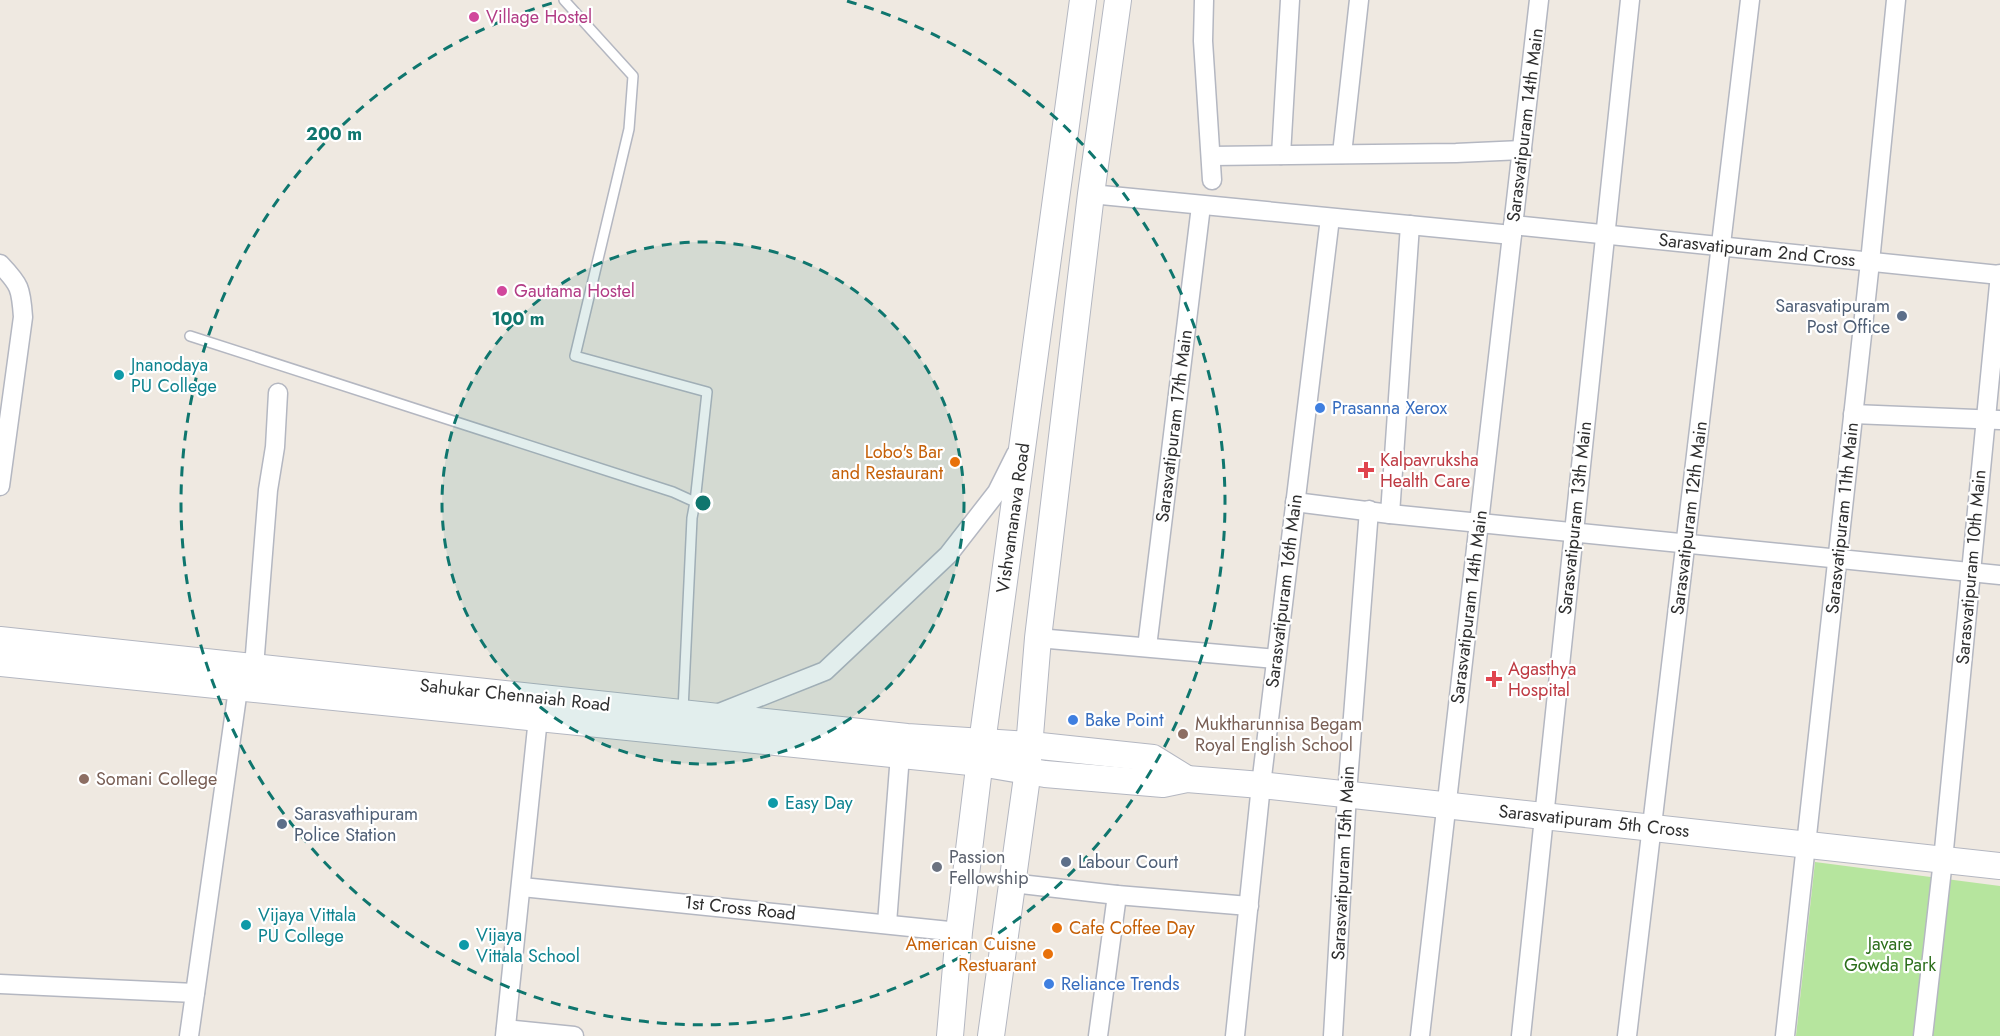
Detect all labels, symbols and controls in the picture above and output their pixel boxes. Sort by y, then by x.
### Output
place label: Village Hostel [486,4,592,30]
marker: Village Hostel [467,10,481,24]
street label: Sarasvatipuram 14th Main [1500,27,1550,223]
text: 200 m [306,121,362,147]
street label: Sarasvatipuram 2nd Cross [1657,227,1857,273]
place label: Gautama Hostel [514,278,635,304]
marker: Gautama Hostel [495,284,509,298]
place label: Sarasvatipuram Post Office [1775,293,1890,340]
text: 100 m [491,306,545,332]
marker: Sarasvatipuram Post Office [1895,309,1909,323]
street label: Sarasvatipuram 17th Main [1149,328,1199,524]
place label: Jnanodaya PU College [129,352,217,399]
marker: Jnanodaya PU College [112,368,126,382]
place label: Prasanna Xerox [1332,395,1447,421]
marker: Prasanna Xerox [1313,401,1327,415]
street label: Sarasvatipuram 13th Main [1552,420,1598,616]
street label: Sarasvatipuram 12th Main [1664,420,1714,616]
street label: Sarasvatipuram 11th Main [1819,421,1865,615]
place label: Lobo's Bar and Restaurant [832,439,944,486]
street label: Vishvamanava Road [990,441,1036,595]
place label: Kalpavruksha Health Care [1380,447,1479,494]
marker: Lobo's Bar and Restaurant [948,455,962,469]
marker: Kalpavruksha Health Care [1357,461,1375,479]
street label: Sarasvatipuram 10th Main [1950,468,1992,666]
centre of rings [693,493,713,513]
street label: Sarasvatipuram 16th Main [1259,493,1309,689]
street label: Sarasvatipuram 14th Main [1444,509,1494,705]
place label: Agasthya Hospital [1508,656,1576,703]
marker: Agasthya Hospital [1485,670,1503,688]
street label: Sahukar Chennaiah Road [419,672,611,718]
place label: Bake Point [1085,707,1164,733]
place label: Muktharunnisa Begam Royal English School [1195,711,1362,758]
marker: Bake Point [1066,713,1080,727]
marker: Muktharunnisa Begam Royal English School [1176,727,1190,741]
street label: Sarasvatipuram 15th Main [1325,765,1361,961]
place label: Somani College [96,766,217,792]
marker: Somani College [77,772,91,786]
place label: Easy Day [785,790,853,816]
marker: Easy Day [766,796,780,810]
street label: Sarasvatipuram 5th Cross [1497,798,1691,844]
place label: Sarasvathipuram Police Station [294,801,418,848]
marker: Sarasvathipuram Police Station [275,817,289,831]
place label: Passion Fellowship [949,844,1028,891]
place label: Labour Court [1078,849,1179,875]
marker: Labour Court [1059,855,1073,869]
marker: Passion Fellowship [930,860,944,874]
street label: 1st Cross Road [683,889,797,927]
place label: Vijaya Vittala PU College [258,902,356,949]
place label: Cafe Coffee Day [1069,915,1195,941]
marker: Vijaya Vittala PU College [239,918,253,932]
marker: Cafe Coffee Day [1050,921,1064,935]
place label: Vijaya Vittala School [476,922,580,969]
place label: American Cuisne Restuarant [905,931,1037,978]
park label: Javare Gowda Park [1844,931,1936,978]
marker: Vijaya Vittala School [457,938,471,952]
marker: American Cuisne Restuarant [1041,947,1055,961]
place label: Reliance Trends [1061,971,1180,997]
marker: Reliance Trends [1042,977,1056,991]

